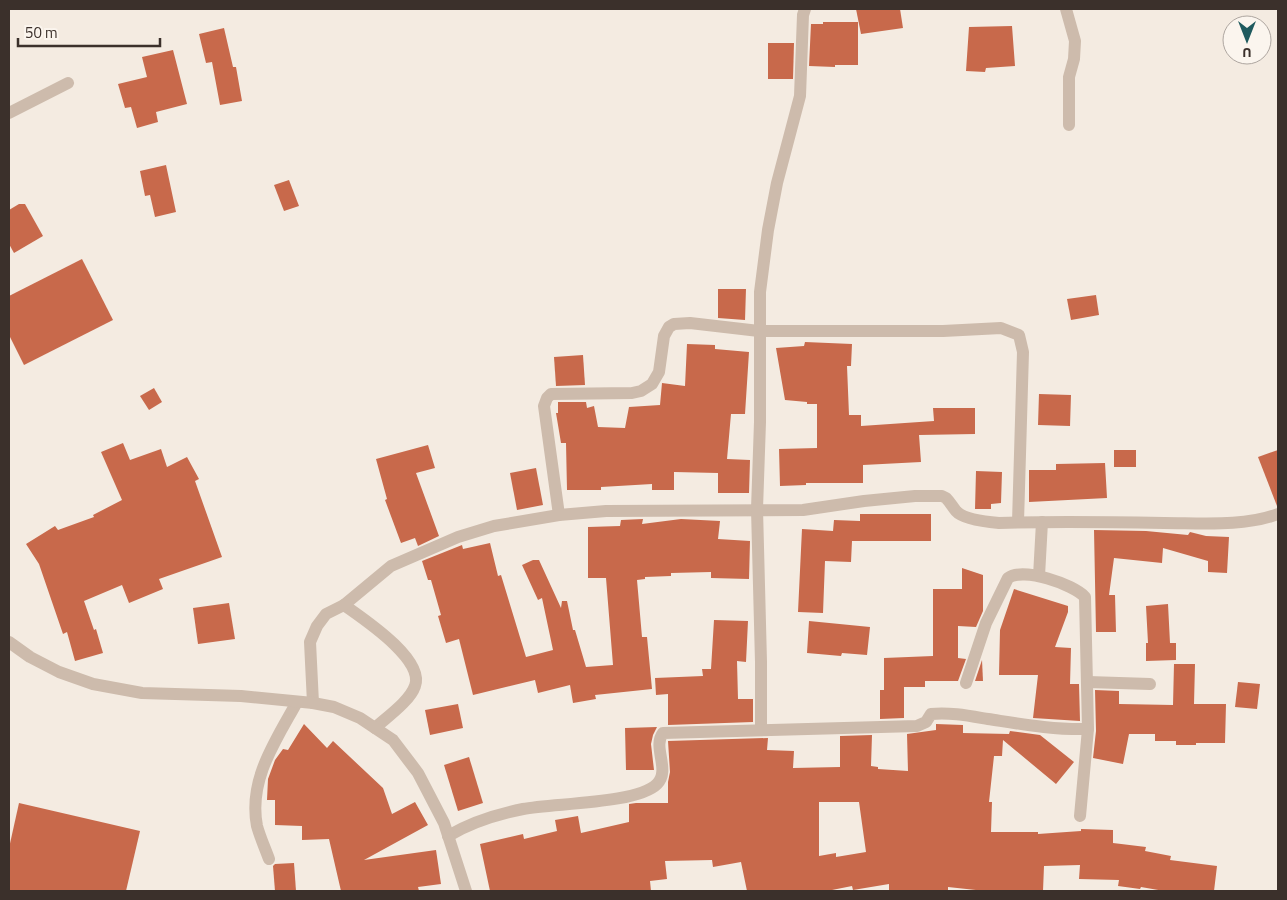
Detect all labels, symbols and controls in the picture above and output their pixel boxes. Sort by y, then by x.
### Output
scale bar [18,15,160,47]
north arrow [1222,15,1272,65]
text: 50 m [25,21,58,44]
text: U [1242,43,1252,64]

